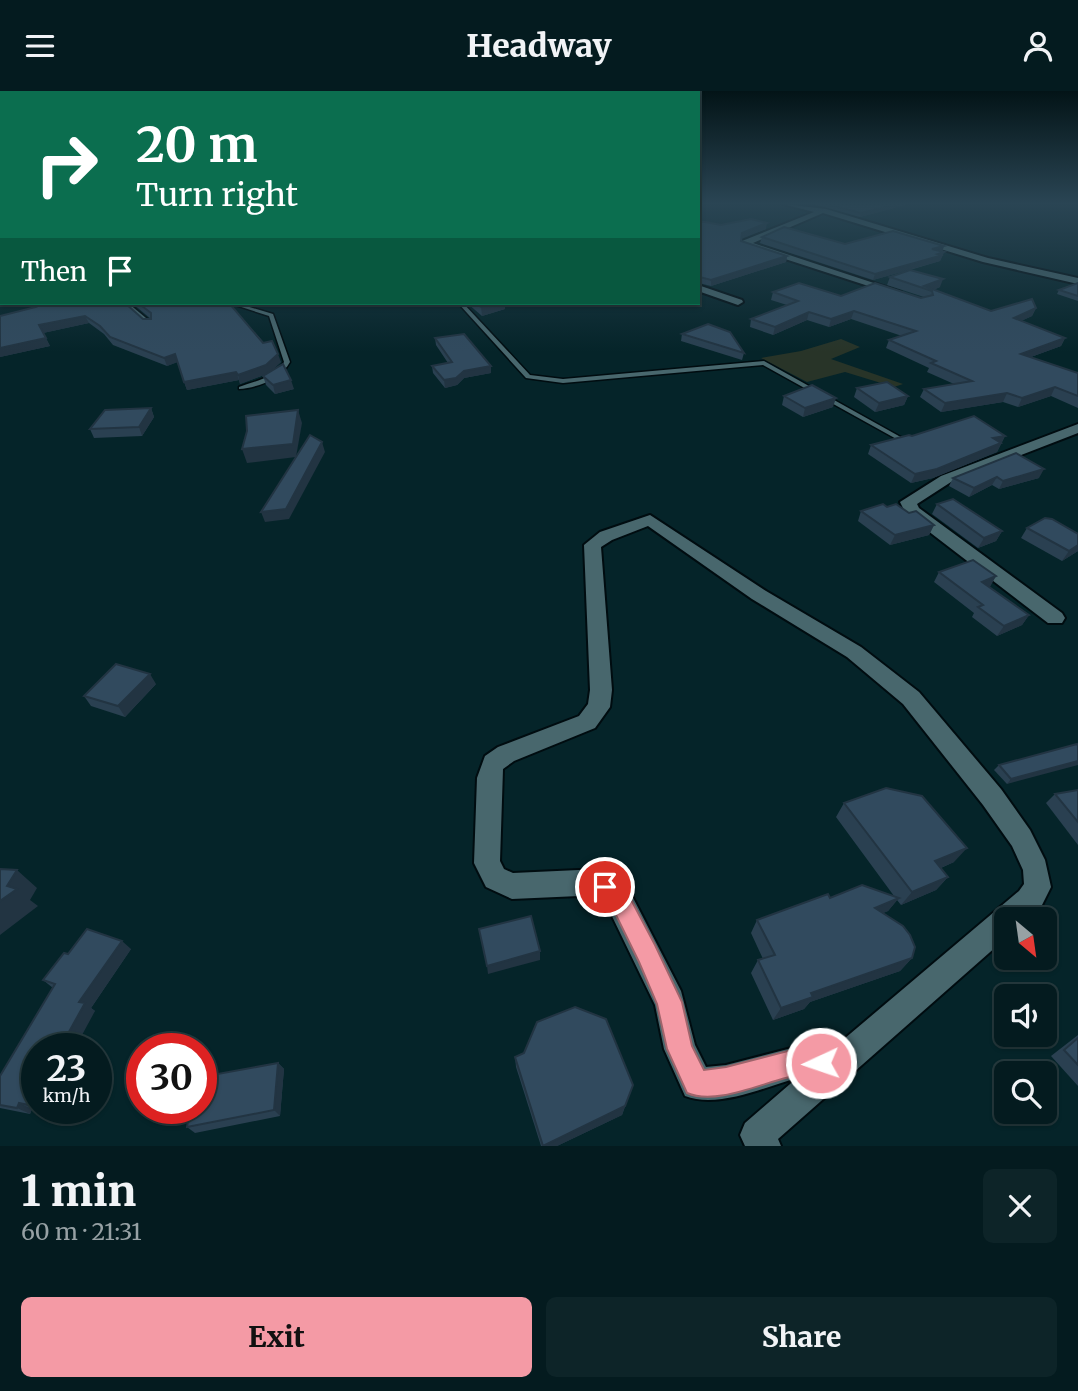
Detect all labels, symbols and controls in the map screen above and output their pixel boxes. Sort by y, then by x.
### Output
text: Headway [466,26,612,66]
icon: menu [21,27,59,65]
icon: person [1019,27,1057,65]
text: 20 m [136,114,257,175]
icon: right [21,119,112,210]
text: Turn right [136,175,298,215]
icon: arrive [101,252,139,290]
text: Then [21,255,87,288]
pin [575,857,635,917]
icon: arrive [586,868,624,906]
north arrow [994,907,1057,969]
map controls [994,907,1057,1124]
button: sound [994,984,1057,1047]
position arrow [784,1026,858,1100]
speed limit sign: 30 [126,1033,217,1124]
text: 23 [47,1047,86,1091]
button: search [994,1061,1057,1124]
text: km/h [43,1084,90,1107]
text: 1 min [21,1165,136,1217]
button: close [983,1169,1057,1243]
text: 60 m · 21:31 [21,1217,142,1246]
button: Exit [21,1297,532,1377]
button: Share [546,1297,1057,1377]

